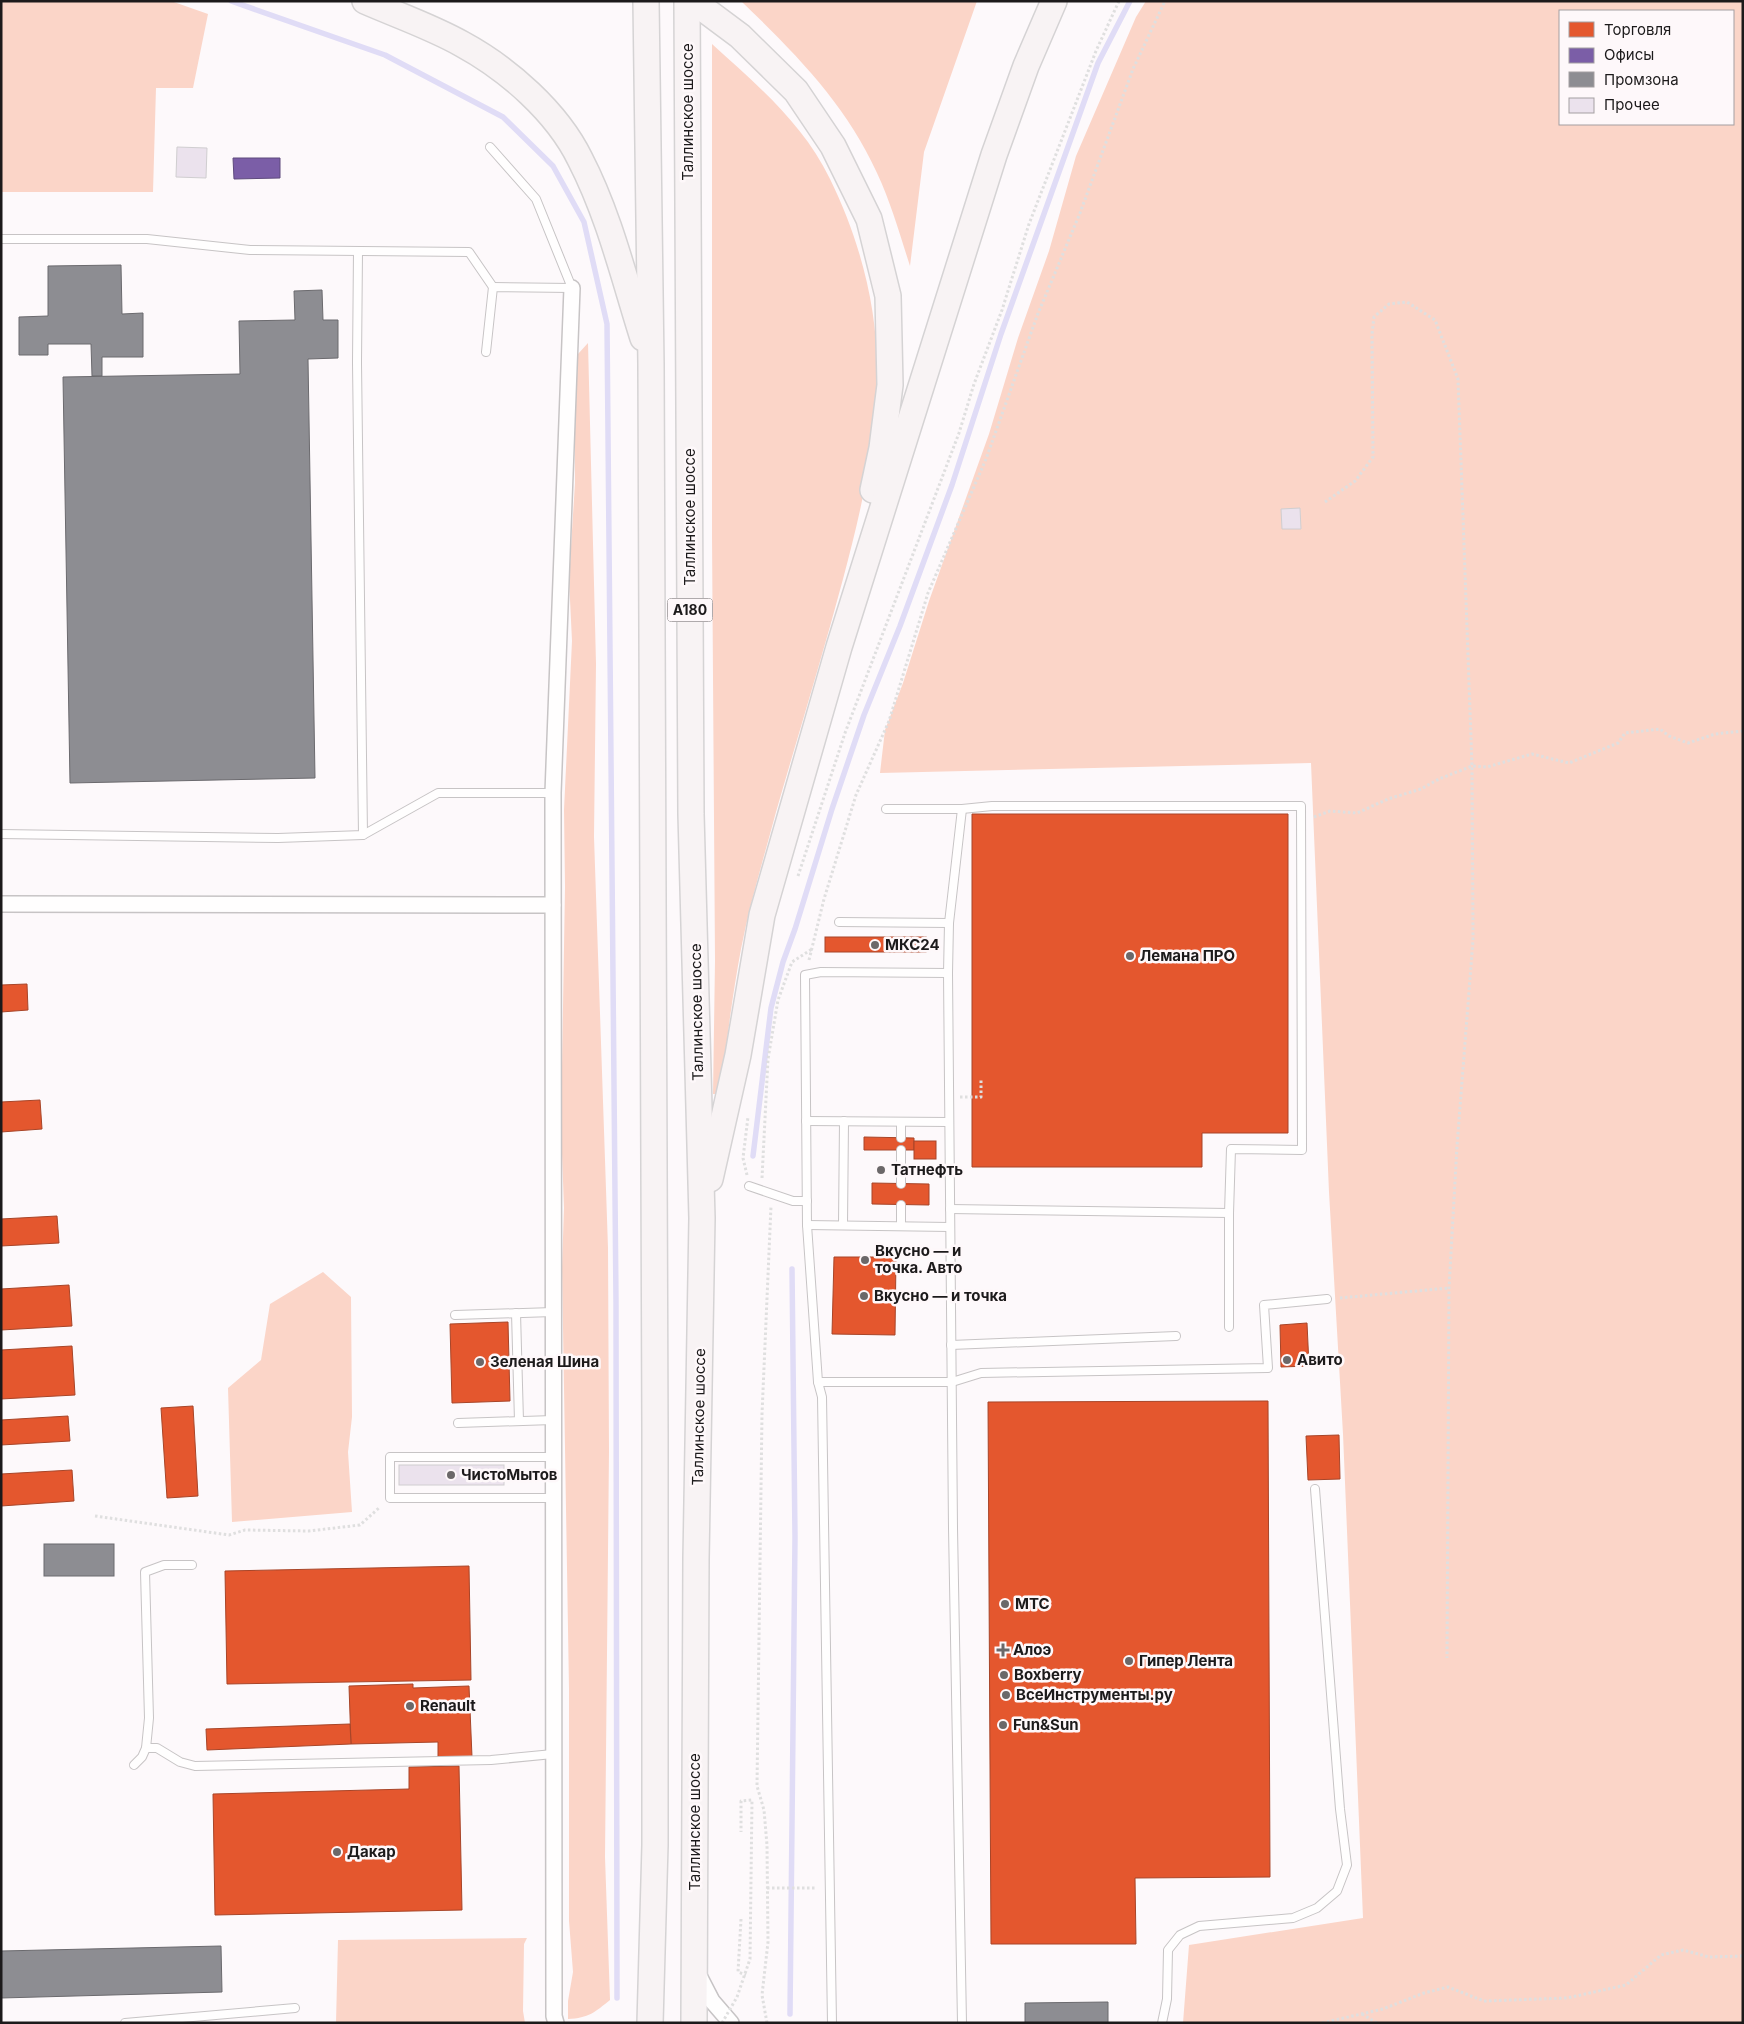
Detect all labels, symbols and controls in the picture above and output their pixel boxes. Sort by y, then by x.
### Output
legend [1559,10,1734,125]
text: Торговля [1604,20,1671,39]
street label: Таллинское шоссе [678,43,697,181]
text: Офисы [1604,45,1654,64]
text: Промзона [1604,70,1679,89]
text: Прочее [1604,95,1660,114]
street label: Таллинское шоссе [680,448,699,586]
road number: A180 [668,598,712,622]
place label: МКС24 [885,935,940,954]
marker: МКС24 [869,939,881,951]
street label: Таллинское шоссе [686,943,707,1081]
place label: Лемана ПРО [1140,946,1235,965]
marker: Лемана ПРО [1124,950,1136,962]
place label: Татнефть [891,1160,963,1179]
marker: Татнефть [875,1164,887,1176]
place label: Вкусно — и точка. Авто [875,1241,963,1277]
marker: Вкусно — и точка. Авто [859,1254,871,1266]
place label: Вкусно — и точка [874,1286,1007,1305]
marker: Вкусно — и точка [858,1290,870,1302]
street label: Таллинское шоссе [688,1348,709,1486]
place label: Авито [1297,1350,1343,1369]
place label: Зеленая Шина [490,1352,599,1371]
marker: Авито [1281,1354,1293,1366]
marker: Зеленая Шина [474,1356,486,1368]
place label: ЧистоМытов [461,1465,558,1484]
marker: ЧистоМытов [445,1469,457,1481]
place label: МТС [1015,1594,1050,1613]
marker: МТС [999,1598,1011,1610]
place label: Алоэ [1013,1640,1051,1659]
marker: Алоэ [997,1644,1009,1656]
place label: Гипер Лента [1139,1651,1233,1670]
marker: Гипер Лента [1123,1655,1135,1667]
place label: Boxberry [1014,1665,1082,1684]
marker: Boxberry [998,1669,1010,1681]
place label: ВсеИнструменты.ру [1016,1685,1173,1704]
marker: ВсеИнструменты.ру [1000,1689,1012,1701]
place label: Renault [420,1696,476,1715]
marker: Renault [404,1700,416,1712]
place label: Fun&Sun [1013,1715,1079,1734]
marker: Fun&Sun [997,1719,1009,1731]
street label: Таллинское шоссе [685,1753,704,1891]
place label: Дакар [347,1842,396,1861]
marker: Дакар [331,1846,343,1858]

